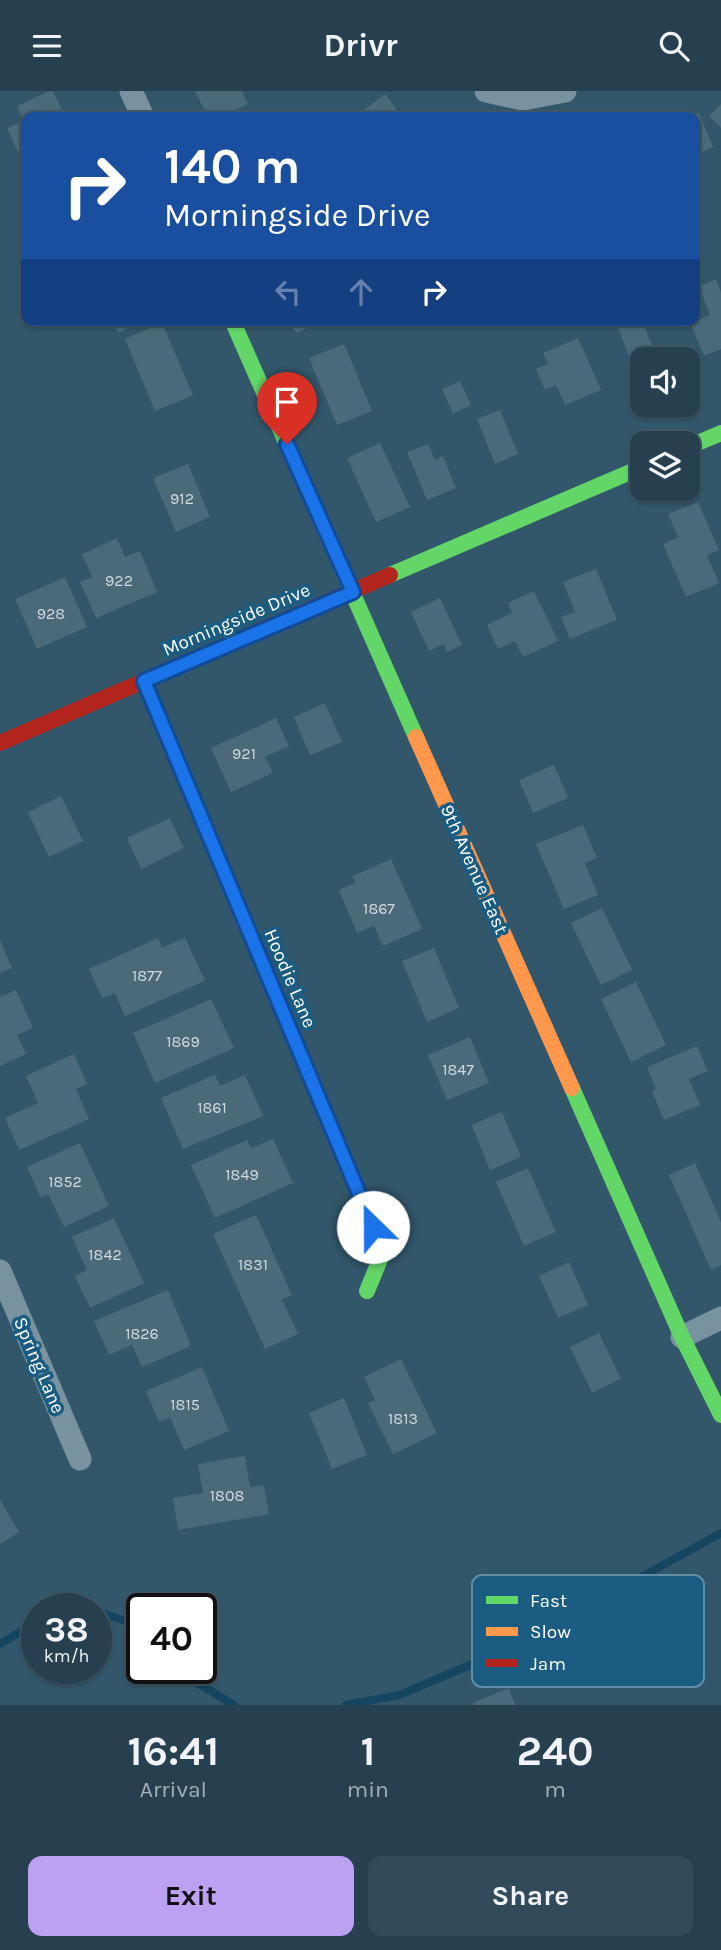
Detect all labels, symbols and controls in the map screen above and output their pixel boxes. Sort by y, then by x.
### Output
icon: menu [28,27,66,65]
text: Drivr [323,27,398,64]
icon: search [655,27,693,65]
text: 140 m [164,138,301,195]
icon: right [49,140,140,231]
text: Morningside Drive [164,197,430,234]
icon: left [269,273,307,311]
icon: ahead [342,273,380,311]
icon: right [415,273,453,311]
map controls [630,347,700,501]
button: sound [630,347,700,417]
pin [257,372,317,444]
icon: arrive [268,383,306,421]
button: layers [630,431,700,501]
house number: 912 [170,489,194,508]
house number: 922 [105,571,133,590]
street label: Morningside Drive [159,579,314,661]
house number: 928 [37,604,65,623]
house number: 921 [232,744,256,763]
street label: 9th Avenue East [436,801,512,938]
house number: 1867 [363,899,395,918]
street label: Hoodie Lane [259,926,321,1031]
house number: 1877 [132,966,163,985]
house number: 1869 [166,1032,200,1051]
house number: 1847 [442,1060,474,1079]
house number: 1861 [197,1098,227,1117]
house number: 1849 [225,1165,259,1184]
house number: 1852 [48,1172,82,1191]
position arrow [336,1190,410,1264]
house number: 1842 [88,1245,122,1264]
house number: 1831 [238,1255,268,1274]
street label: Spring Lane [9,1314,69,1417]
house number: 1826 [125,1324,159,1343]
house number: 1815 [170,1395,200,1414]
house number: 1813 [388,1409,418,1428]
house number: 1808 [210,1486,244,1505]
legend [472,1575,704,1687]
text: Fast [530,1590,567,1612]
speed limit sign: 40 [126,1593,217,1684]
text: 38 [44,1609,89,1650]
text: Slow [530,1621,571,1643]
text: km/h [44,1645,89,1667]
text: Jam [530,1653,566,1675]
text: 16:41 [128,1726,219,1776]
text: 1 [360,1726,375,1776]
text: 240 [517,1726,593,1776]
text: Arrival [140,1776,207,1803]
text: min [347,1776,389,1803]
text: m [544,1776,566,1803]
button: Exit [28,1856,354,1936]
button: Share [368,1856,693,1936]

